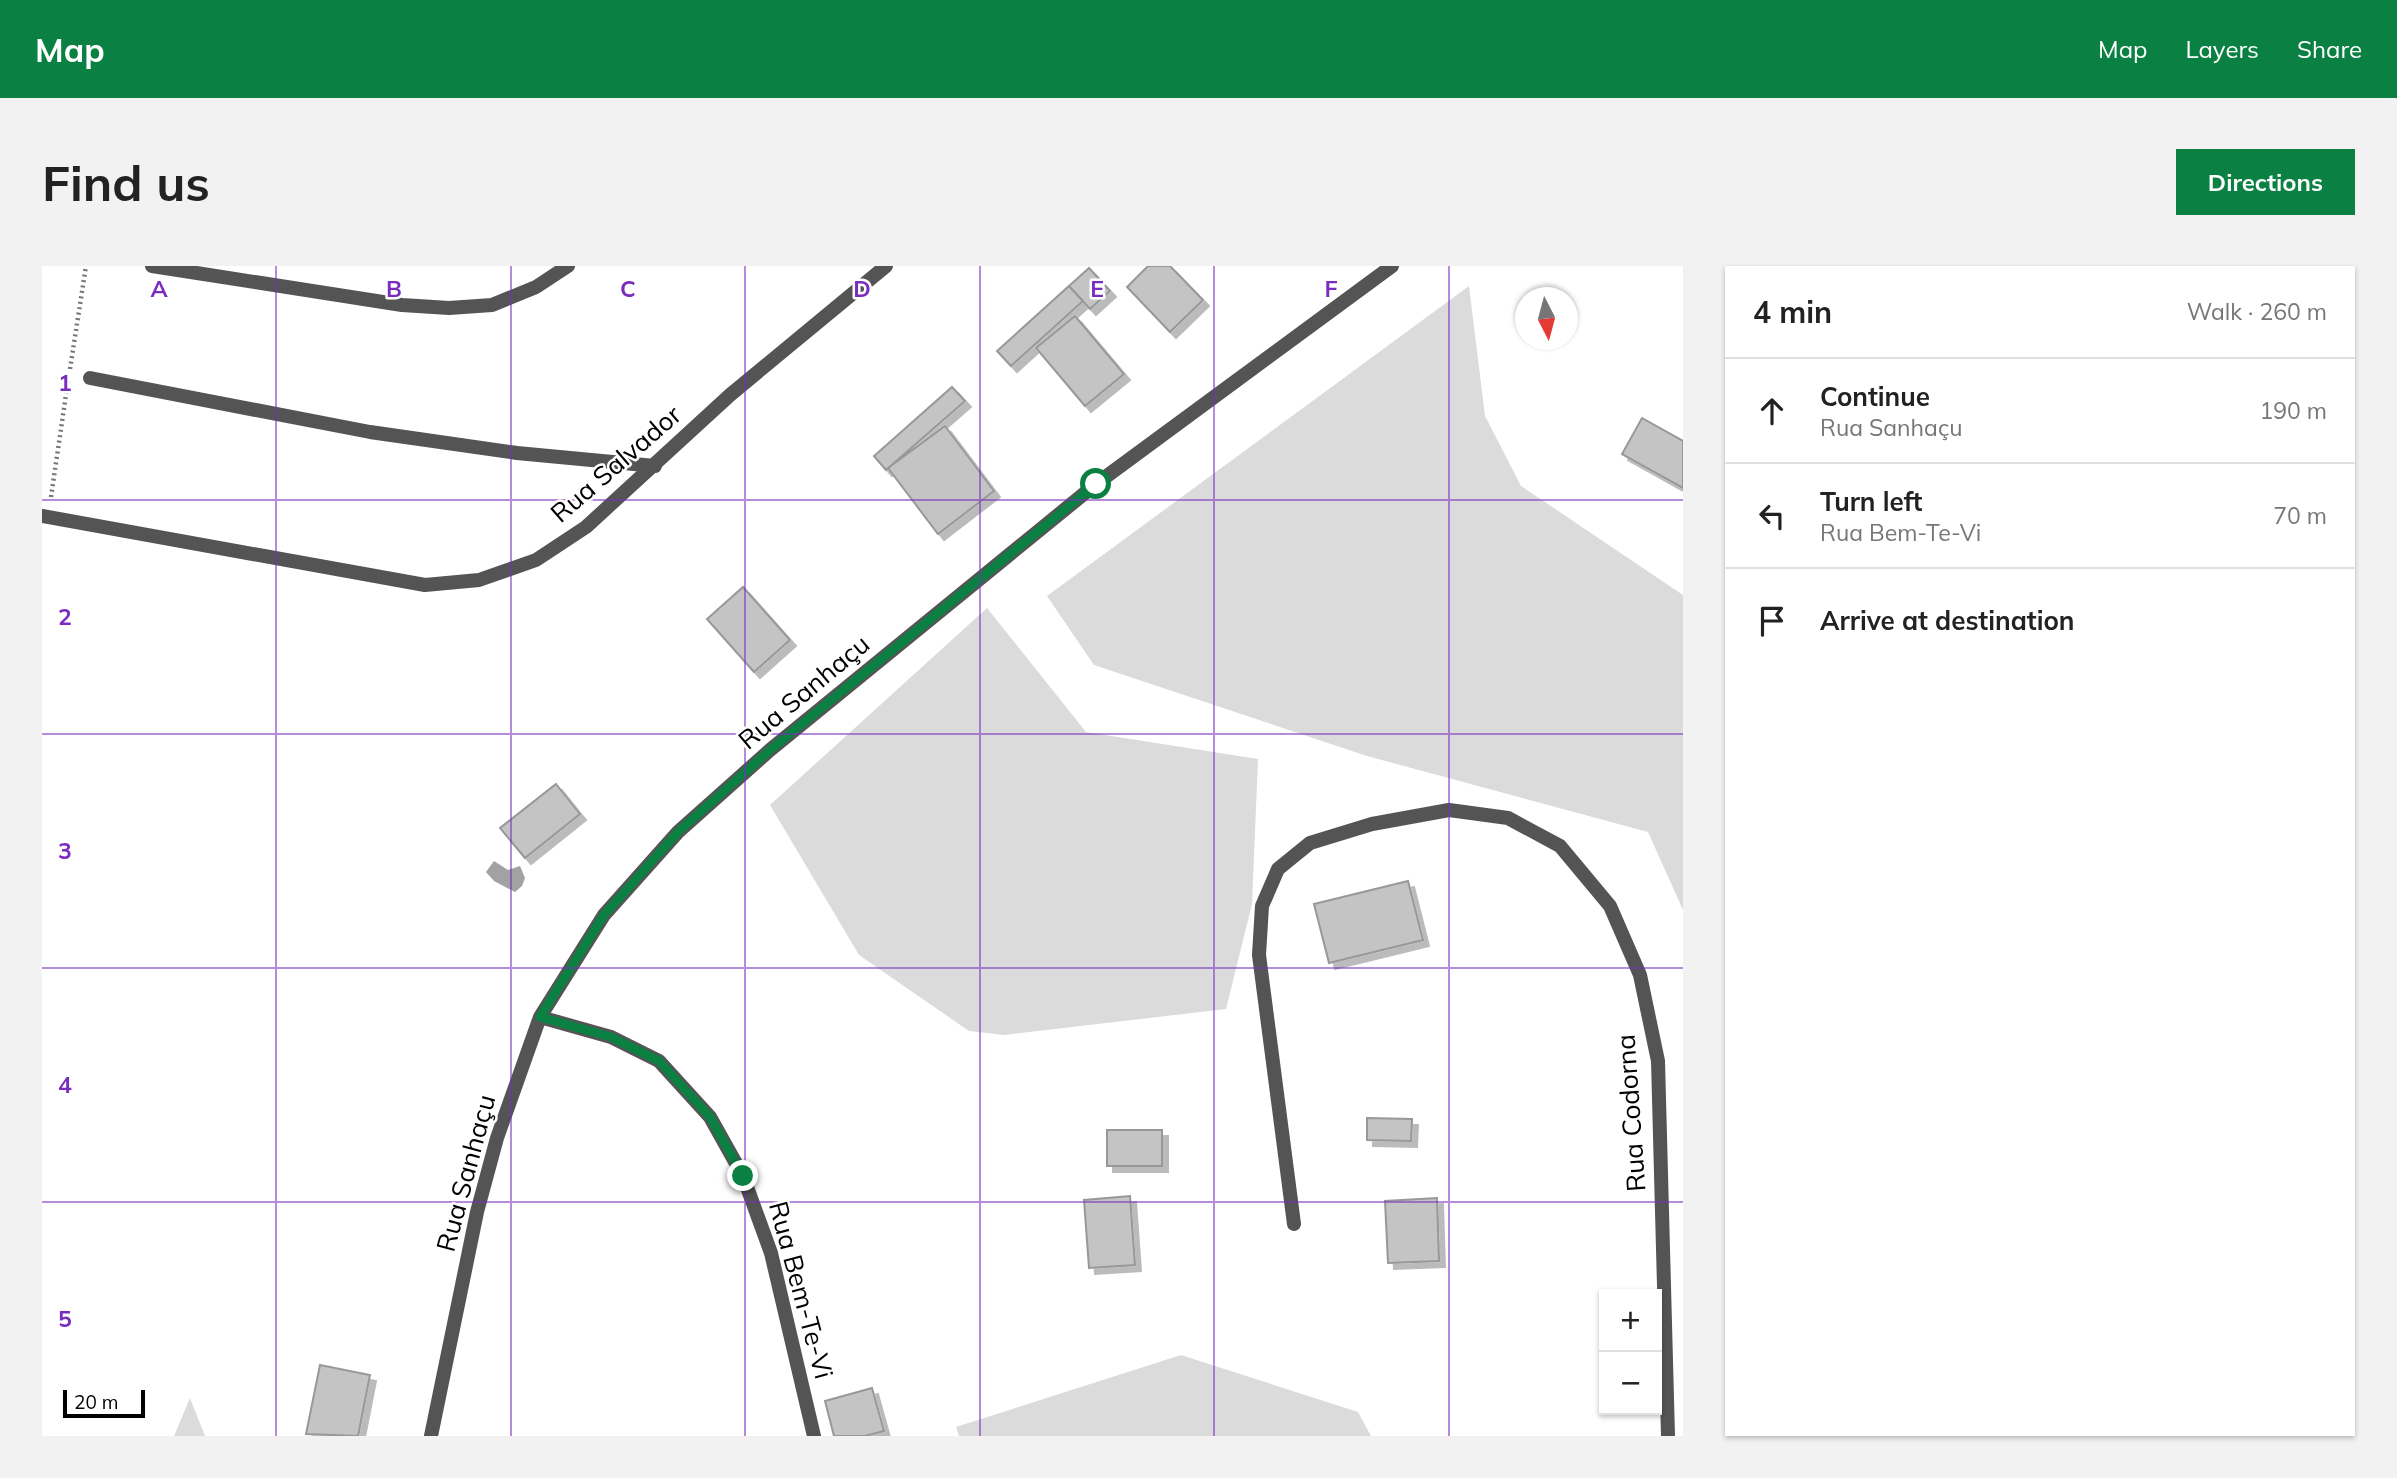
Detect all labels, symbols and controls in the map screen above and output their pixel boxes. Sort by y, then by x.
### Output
text: Map [35,29,105,70]
text: Map [2098,34,2147,64]
text: Layers [2185,34,2259,64]
text: Share [2297,34,2362,64]
button: Directions [2176,149,2355,215]
text: Find us [42,152,210,213]
text: A [150,274,168,303]
text: B [386,274,402,303]
text: C [620,274,636,303]
text: D [853,274,871,303]
text: E [1090,274,1104,303]
text: F [1324,274,1338,303]
north arrow [1515,287,1578,350]
text: 4 min [1753,293,1832,331]
text: Walk · 260 m [2187,297,2327,326]
text: 1 [58,368,72,397]
text: Continue [1820,380,1930,413]
icon: ahead [1753,392,1791,430]
text: 190 m [2259,396,2327,425]
street label: Rua Salvador [544,398,688,529]
text: Rua Sanhaçu [1820,413,1963,442]
route start [1080,468,1111,499]
text: Turn left [1820,485,1922,518]
icon: left [1753,497,1791,535]
text: 70 m [2273,501,2327,530]
text: Rua Bem-Te-Vi [1820,518,1981,547]
text: 2 [58,602,72,631]
icon: arrive [1753,602,1791,640]
text: Arrive at destination [1820,604,2075,637]
street label: Rua Sanhaçu [731,627,876,756]
text: 3 [58,836,72,865]
street label: Rua Codorna [1609,1033,1652,1193]
text: 4 [58,1070,72,1099]
street label: Rua Sanhaçu [429,1091,502,1255]
route end [727,1160,758,1191]
street label: Rua Bem-Te-Vi [762,1198,841,1382]
map controls [1599,1289,1662,1415]
button: + [1599,1289,1662,1352]
text: 5 [58,1304,72,1333]
button: − [1599,1352,1662,1415]
scale bar [63,1387,145,1419]
text: 20 m [74,1390,118,1414]

